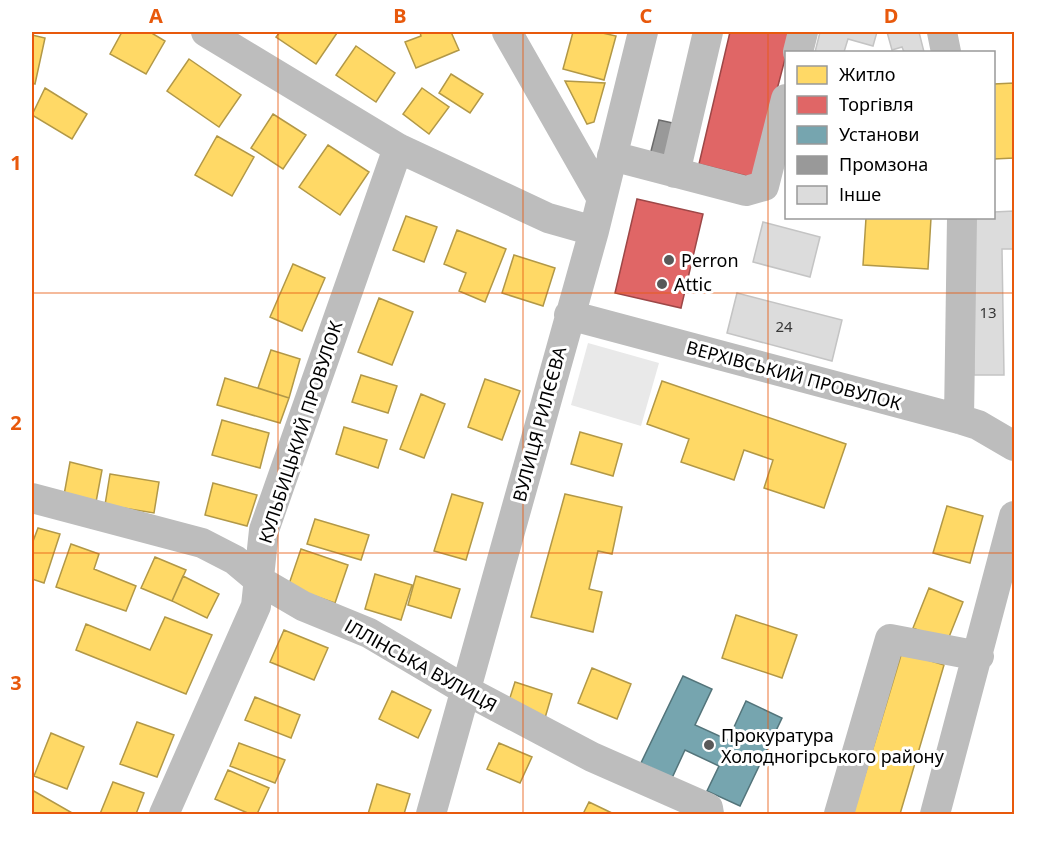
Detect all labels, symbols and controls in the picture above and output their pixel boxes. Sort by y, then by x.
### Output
text: A [149,2,163,29]
text: B [393,2,407,29]
text: C [640,2,653,29]
text: D [884,2,898,29]
legend [785,51,995,219]
text: Житло [839,62,896,86]
text: Торгівля [839,92,914,116]
text: Установи [839,122,919,146]
text: 1 [10,149,22,176]
text: Промзона [839,152,928,176]
text: Інше [839,182,881,206]
place label: Perron [681,248,739,272]
marker: Perron [662,253,676,267]
place label: Attic [674,272,712,296]
marker: Attic [655,277,669,291]
house number: 13 [979,302,997,322]
house number: 24 [775,316,793,336]
street label: КУЛЬБИЦЬКИЙ ПРОВУЛОК [253,317,348,546]
street label: ВЕРХІВСЬКИЙ ПРОВУЛОК [684,335,905,415]
street label: ВУЛИЦЯ РИЛЄЄВА [507,343,571,504]
text: 2 [10,409,22,436]
street label: ІЛЛІНСЬКА ВУЛИЦЯ [341,613,501,717]
text: 3 [10,669,22,696]
place label: Прокуратура Холодногірського району [721,723,945,768]
marker: Прокуратура Холодногірського району [702,738,716,752]

